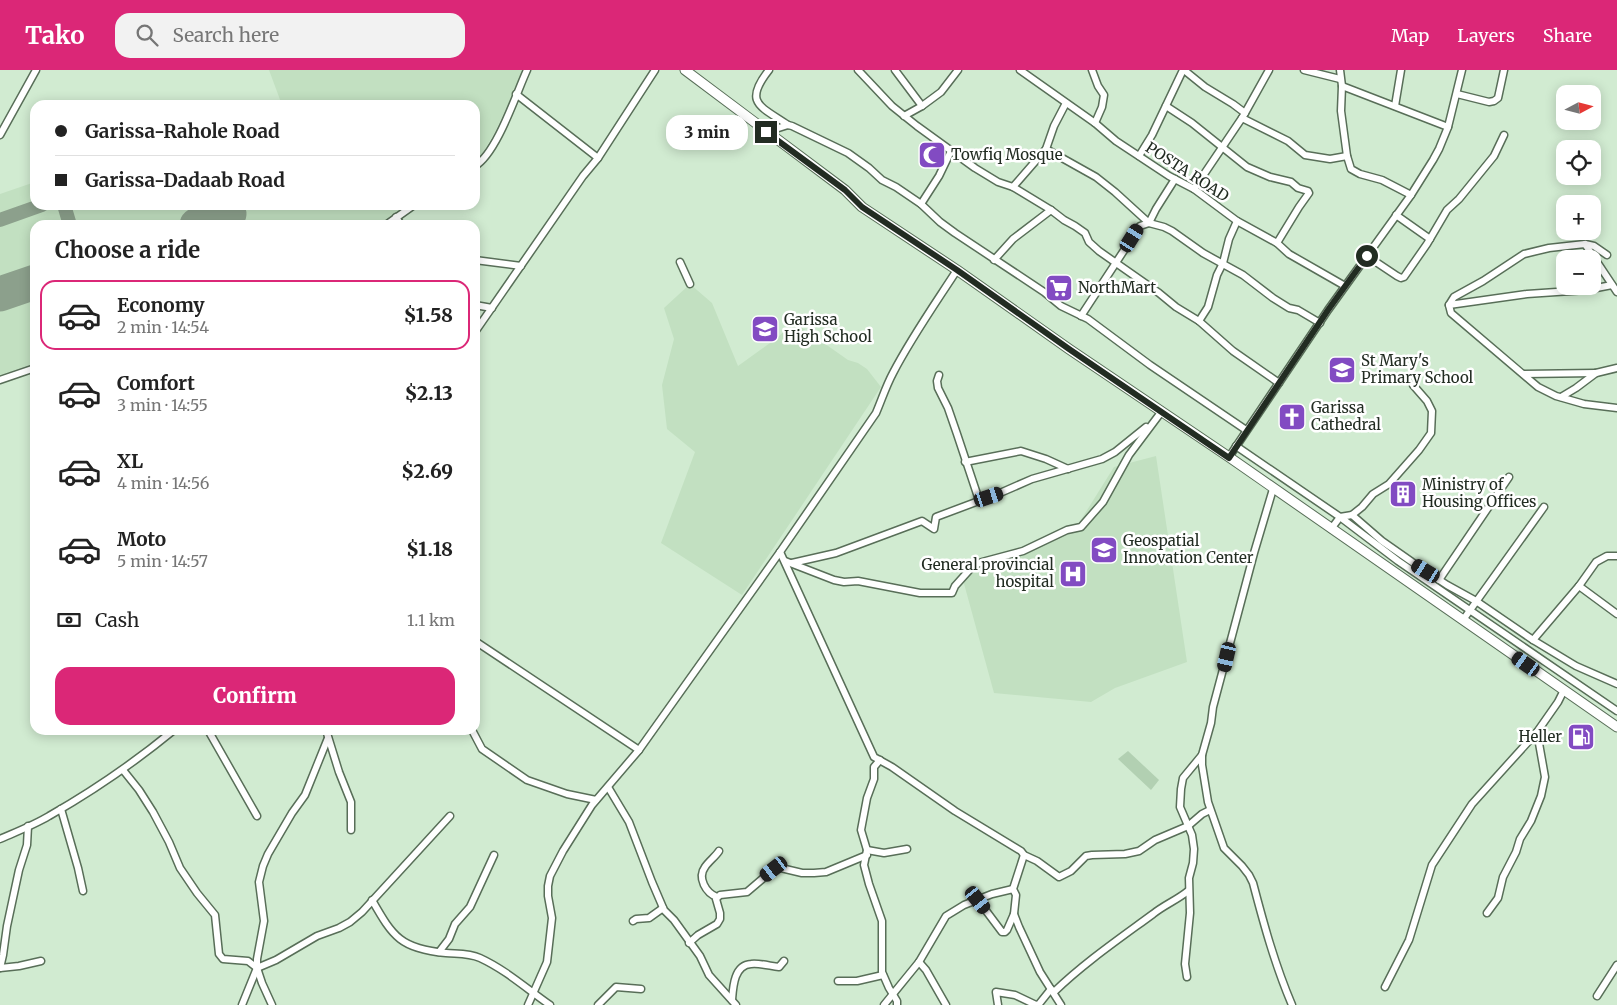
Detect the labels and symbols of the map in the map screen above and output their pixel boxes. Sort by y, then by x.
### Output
north arrow [1556,85,1601,130]
callout: 3 min [666,114,748,150]
route end [755,121,777,143]
street label: POSTA ROAD [1142,138,1233,206]
mosque icon: Towfiq Mosque [917,140,947,170]
place label: Towfiq Mosque [951,145,1063,164]
car [1117,221,1146,255]
route start [1356,245,1378,267]
supermarket icon: NorthMart [1044,273,1074,303]
place label: NorthMart [1078,278,1156,297]
place label: Garissa High School [784,310,872,346]
school or university icon: Garissa High School [750,314,780,344]
place label: St Mary's Primary School [1361,351,1474,387]
school or university icon: St Mary's Primary School [1327,355,1357,385]
place label: Garissa Cathedral [1311,398,1381,434]
church icon: Garissa Cathedral [1277,402,1307,432]
place label: Ministry of Housing Offices [1422,475,1536,511]
building icon: Ministry of Housing Offices [1388,479,1418,509]
car [972,485,1005,509]
place label: Geospatial Innovation Center [1123,531,1254,567]
school or university icon: Geospatial Innovation Center [1089,535,1119,565]
place label: General provincial hospital [922,555,1054,591]
car [1409,557,1442,585]
hospital icon: General provincial hospital [1058,559,1088,589]
car [1216,641,1237,673]
car [1509,649,1542,679]
fuel station icon: Heller [1566,722,1596,752]
place label: Heller [1519,727,1562,746]
car [757,854,790,884]
car [962,884,993,916]

